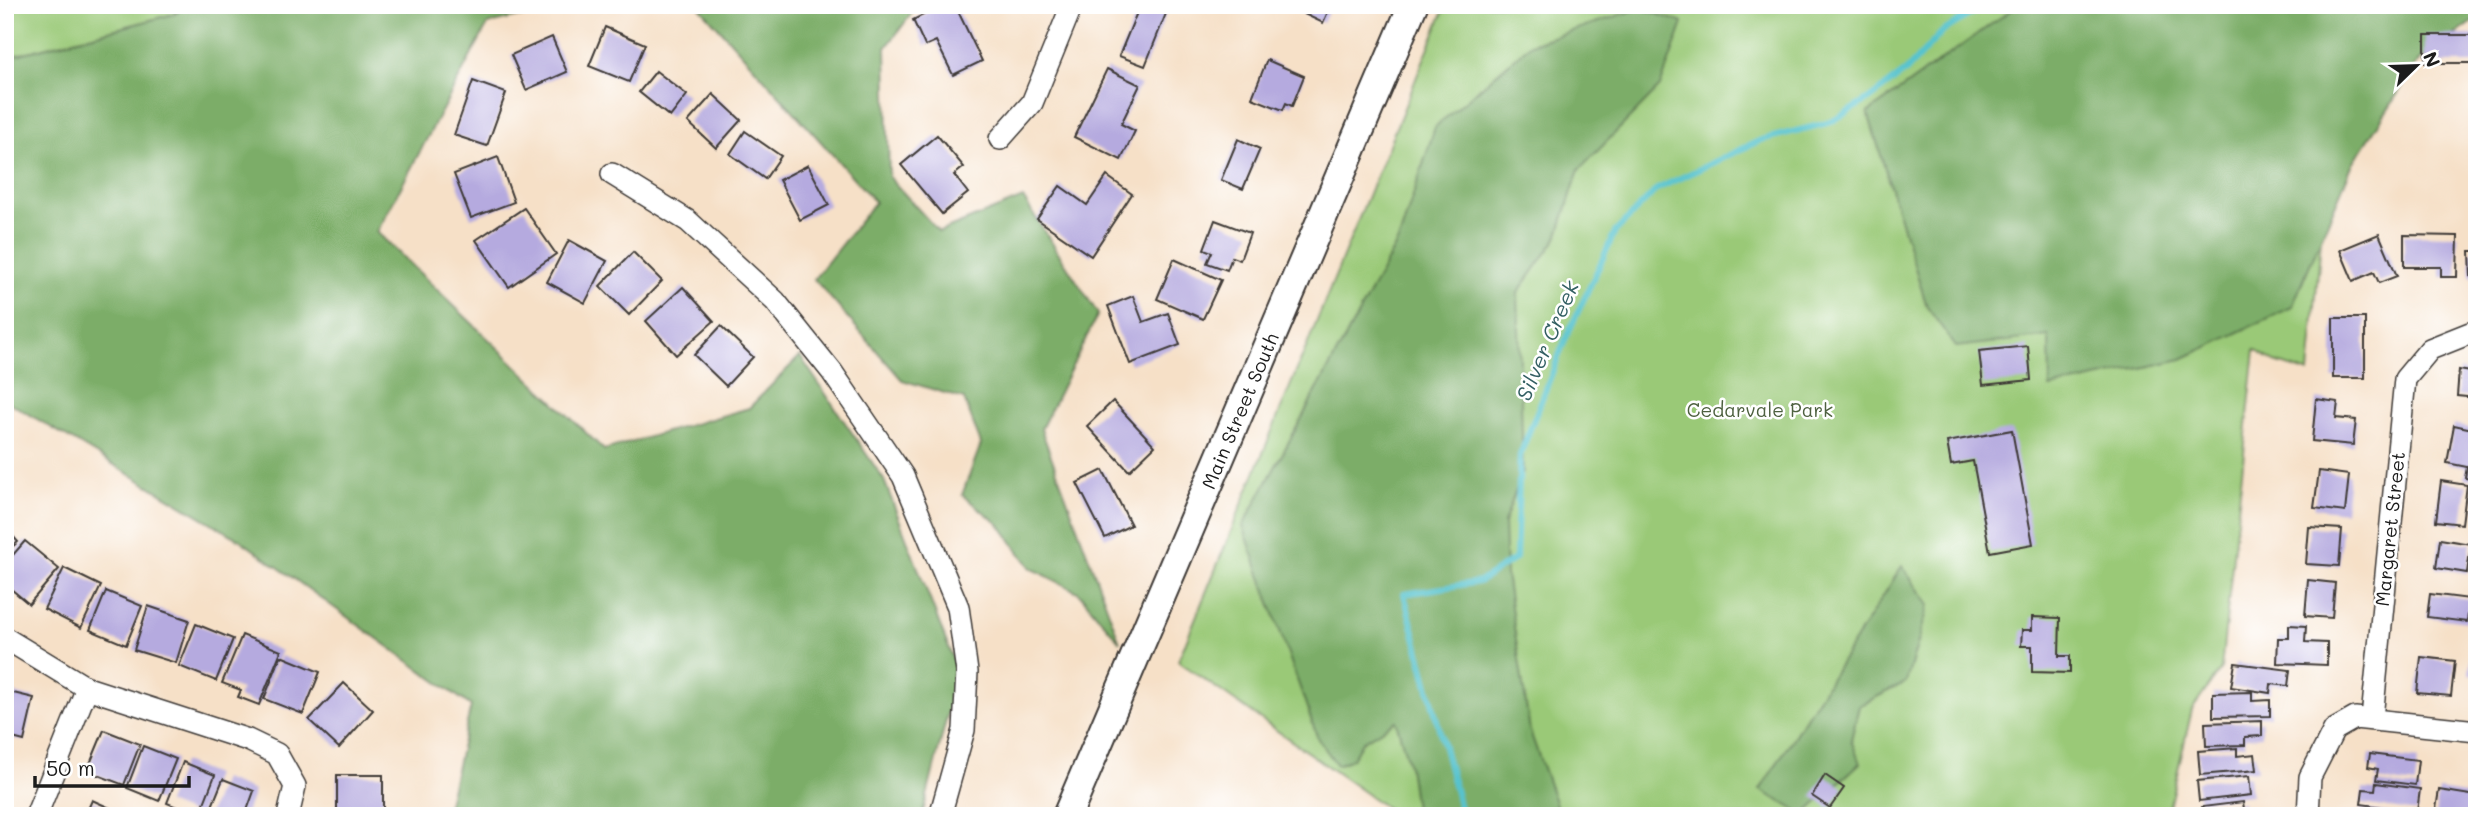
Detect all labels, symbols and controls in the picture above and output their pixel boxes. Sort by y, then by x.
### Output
north arrow [2380,32,2450,102]
text: N [2418,48,2446,71]
water label: Silver Creek [1509,276,1584,404]
street label: Main Street South [1195,329,1284,493]
park label: Cedarvale Park [1687,397,1833,422]
street label: Margaret Street [2369,450,2410,608]
scale bar [35,744,189,788]
text: 50 m [46,754,95,781]

